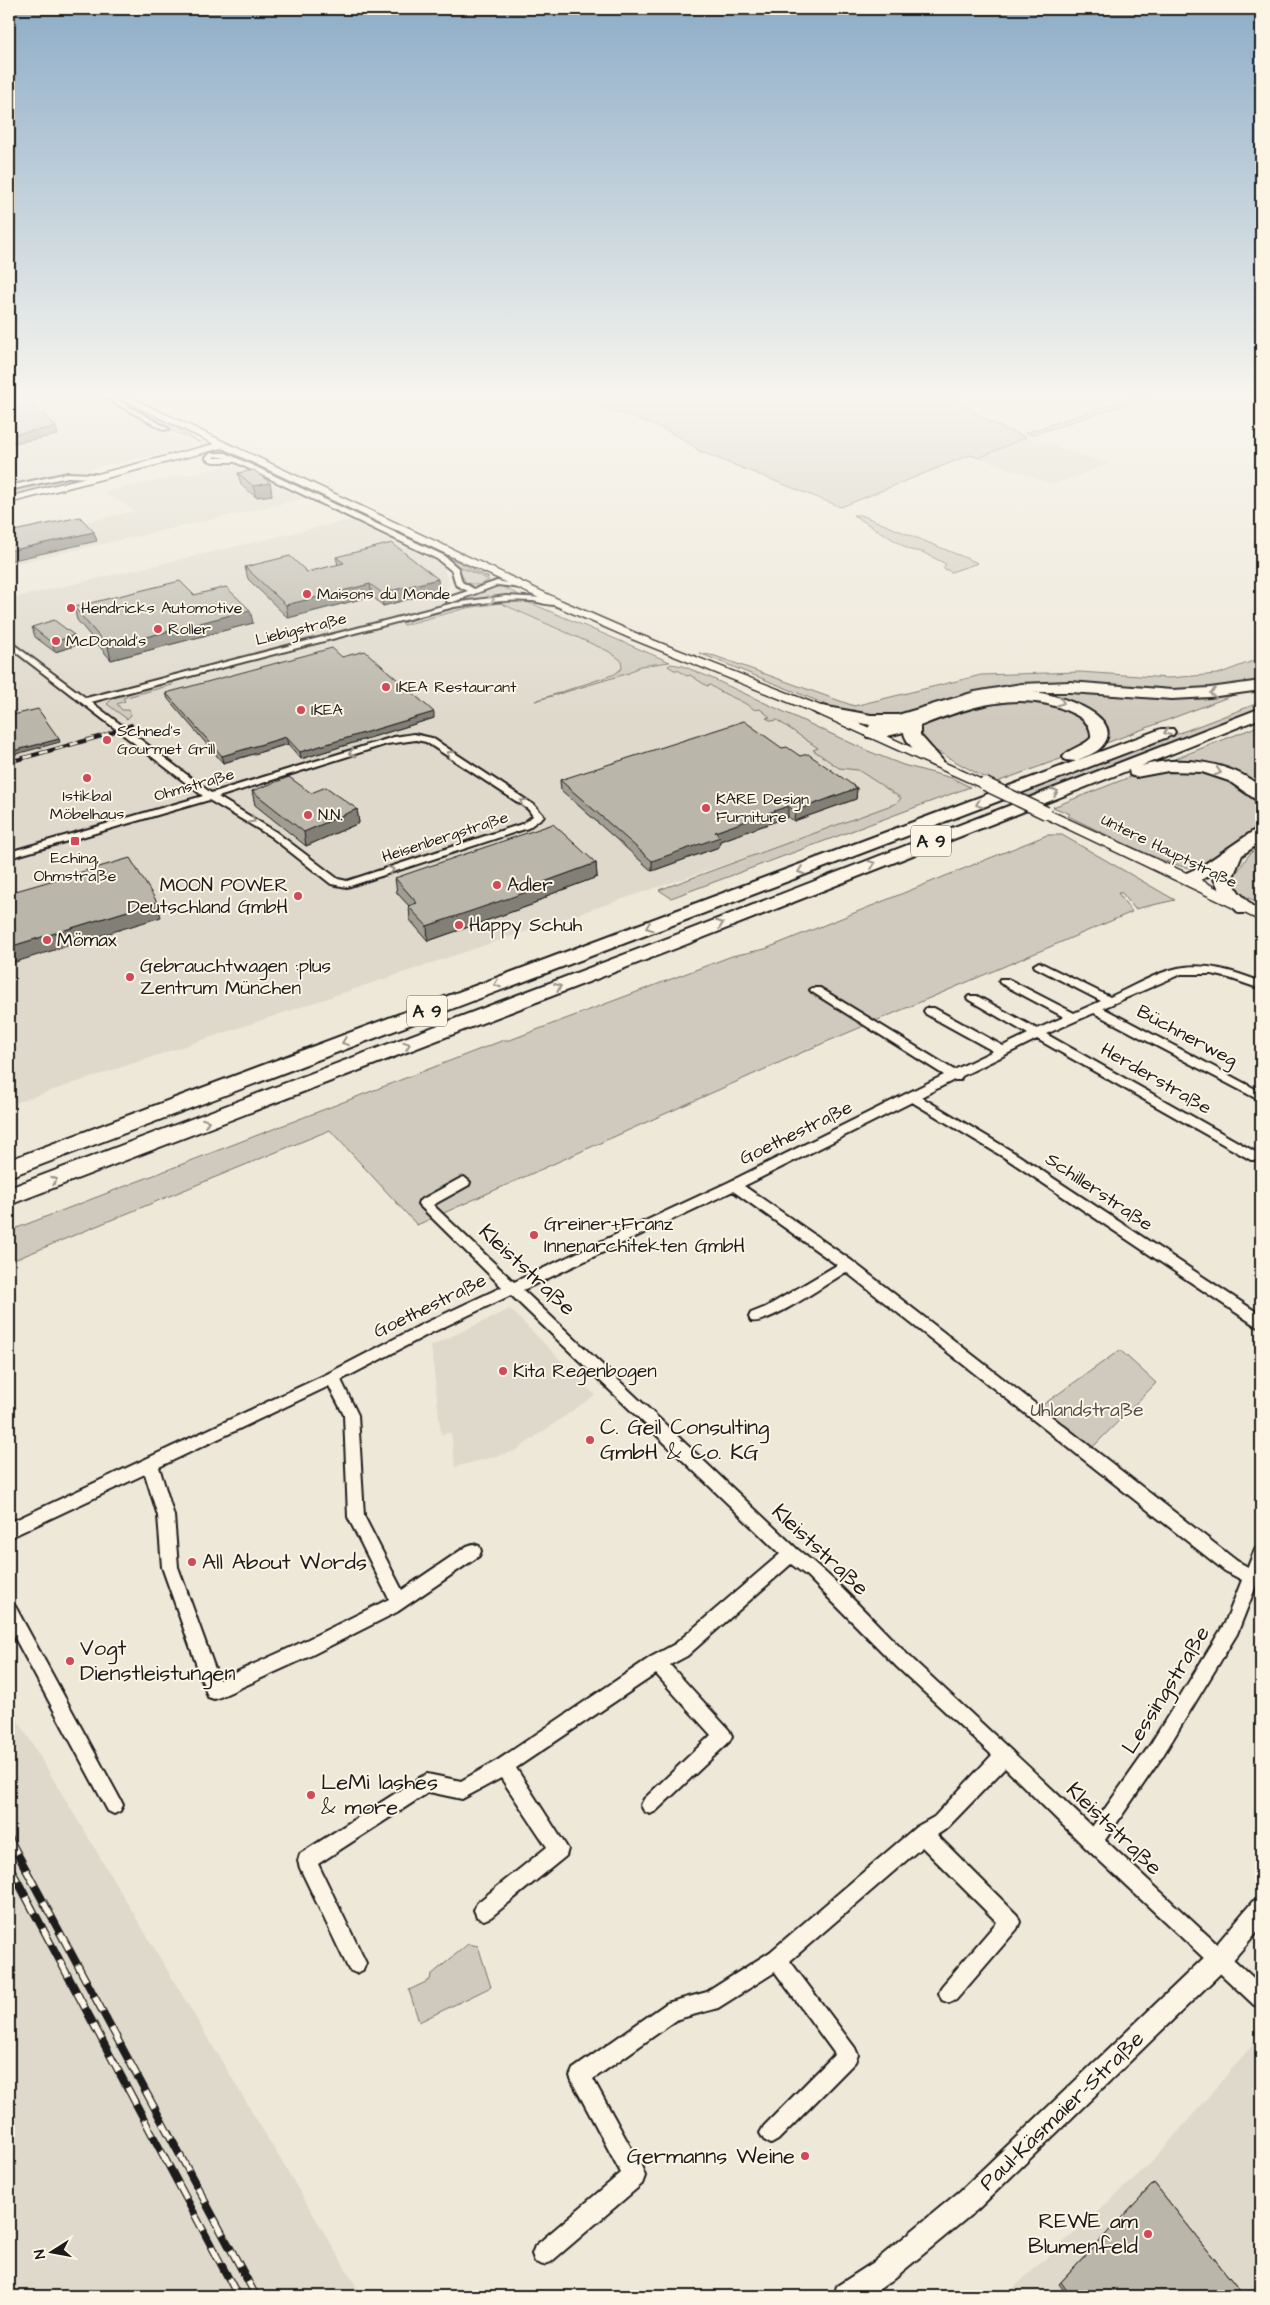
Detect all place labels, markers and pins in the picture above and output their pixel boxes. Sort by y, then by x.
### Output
place label: Maisons du Monde [317,583,450,605]
marker: Maisons du Monde [301,588,313,600]
place label: Hendricks Automotive [81,597,243,619]
marker: Hendricks Automotive [65,602,77,614]
place label: Roller [168,618,211,640]
marker: Roller [152,623,164,635]
place label: McDonald's [66,630,146,652]
marker: McDonald's [50,635,62,647]
place label: IKEA Restaurant [396,676,517,698]
marker: IKEA Restaurant [380,681,392,693]
place label: IKEA [311,699,343,721]
marker: IKEA [295,704,307,716]
place label: Schned's Gourmet Grill [117,720,215,760]
marker: Schned's Gourmet Grill [101,734,113,746]
marker: Istikbal Möbelhaus [81,772,93,784]
place label: Istikbal Möbelhaus [50,785,124,825]
place label: KARE Design Furniture [716,788,809,828]
marker: KARE Design Furniture [700,802,712,814]
place label: N.N. [318,804,343,826]
marker: N.N. [302,809,314,821]
marker: Eching, Ohmstraße [69,835,81,847]
place label: Eching, Ohmstraße [34,847,117,887]
place label: MOON POWER Deutschland GmbH [127,872,288,921]
place label: Adler [507,872,553,899]
marker: Adler [491,879,503,891]
marker: MOON POWER Deutschland GmbH [292,890,304,902]
place label: Happy Schuh [469,912,583,940]
marker: Happy Schuh [453,919,465,931]
place label: Mömax [57,927,117,954]
marker: Mömax [41,934,53,946]
place label: Gebrauchtwagen :plus Zentrum München [140,953,331,1002]
marker: Gebrauchtwagen :plus Zentrum München [124,971,136,983]
place label: Greiner+Franz Innenarchitekten GmbH [544,1211,745,1260]
marker: Greiner+Franz Innenarchitekten GmbH [528,1229,540,1241]
place label: Kita Regenbogen [513,1358,657,1386]
marker: Kita Regenbogen [497,1365,509,1377]
place label: C. Geil Consulting GmbH & Co. KG [600,1412,769,1468]
marker: C. Geil Consulting GmbH & Co. KG [584,1434,596,1446]
place label: All About Words [202,1547,367,1578]
marker: All About Words [186,1556,198,1568]
place label: Vogt Dienstleistungen [80,1633,235,1690]
marker: Vogt Dienstleistungen [64,1655,76,1667]
place label: LeMi lashes & more [321,1767,438,1823]
marker: LeMi lashes & more [305,1789,317,1801]
place label: Germanns Weine [627,2141,795,2172]
marker: Germanns Weine [799,2150,811,2162]
place label: REWE am Blumenfeld [1028,2206,1138,2262]
marker: REWE am Blumenfeld [1142,2228,1154,2240]

